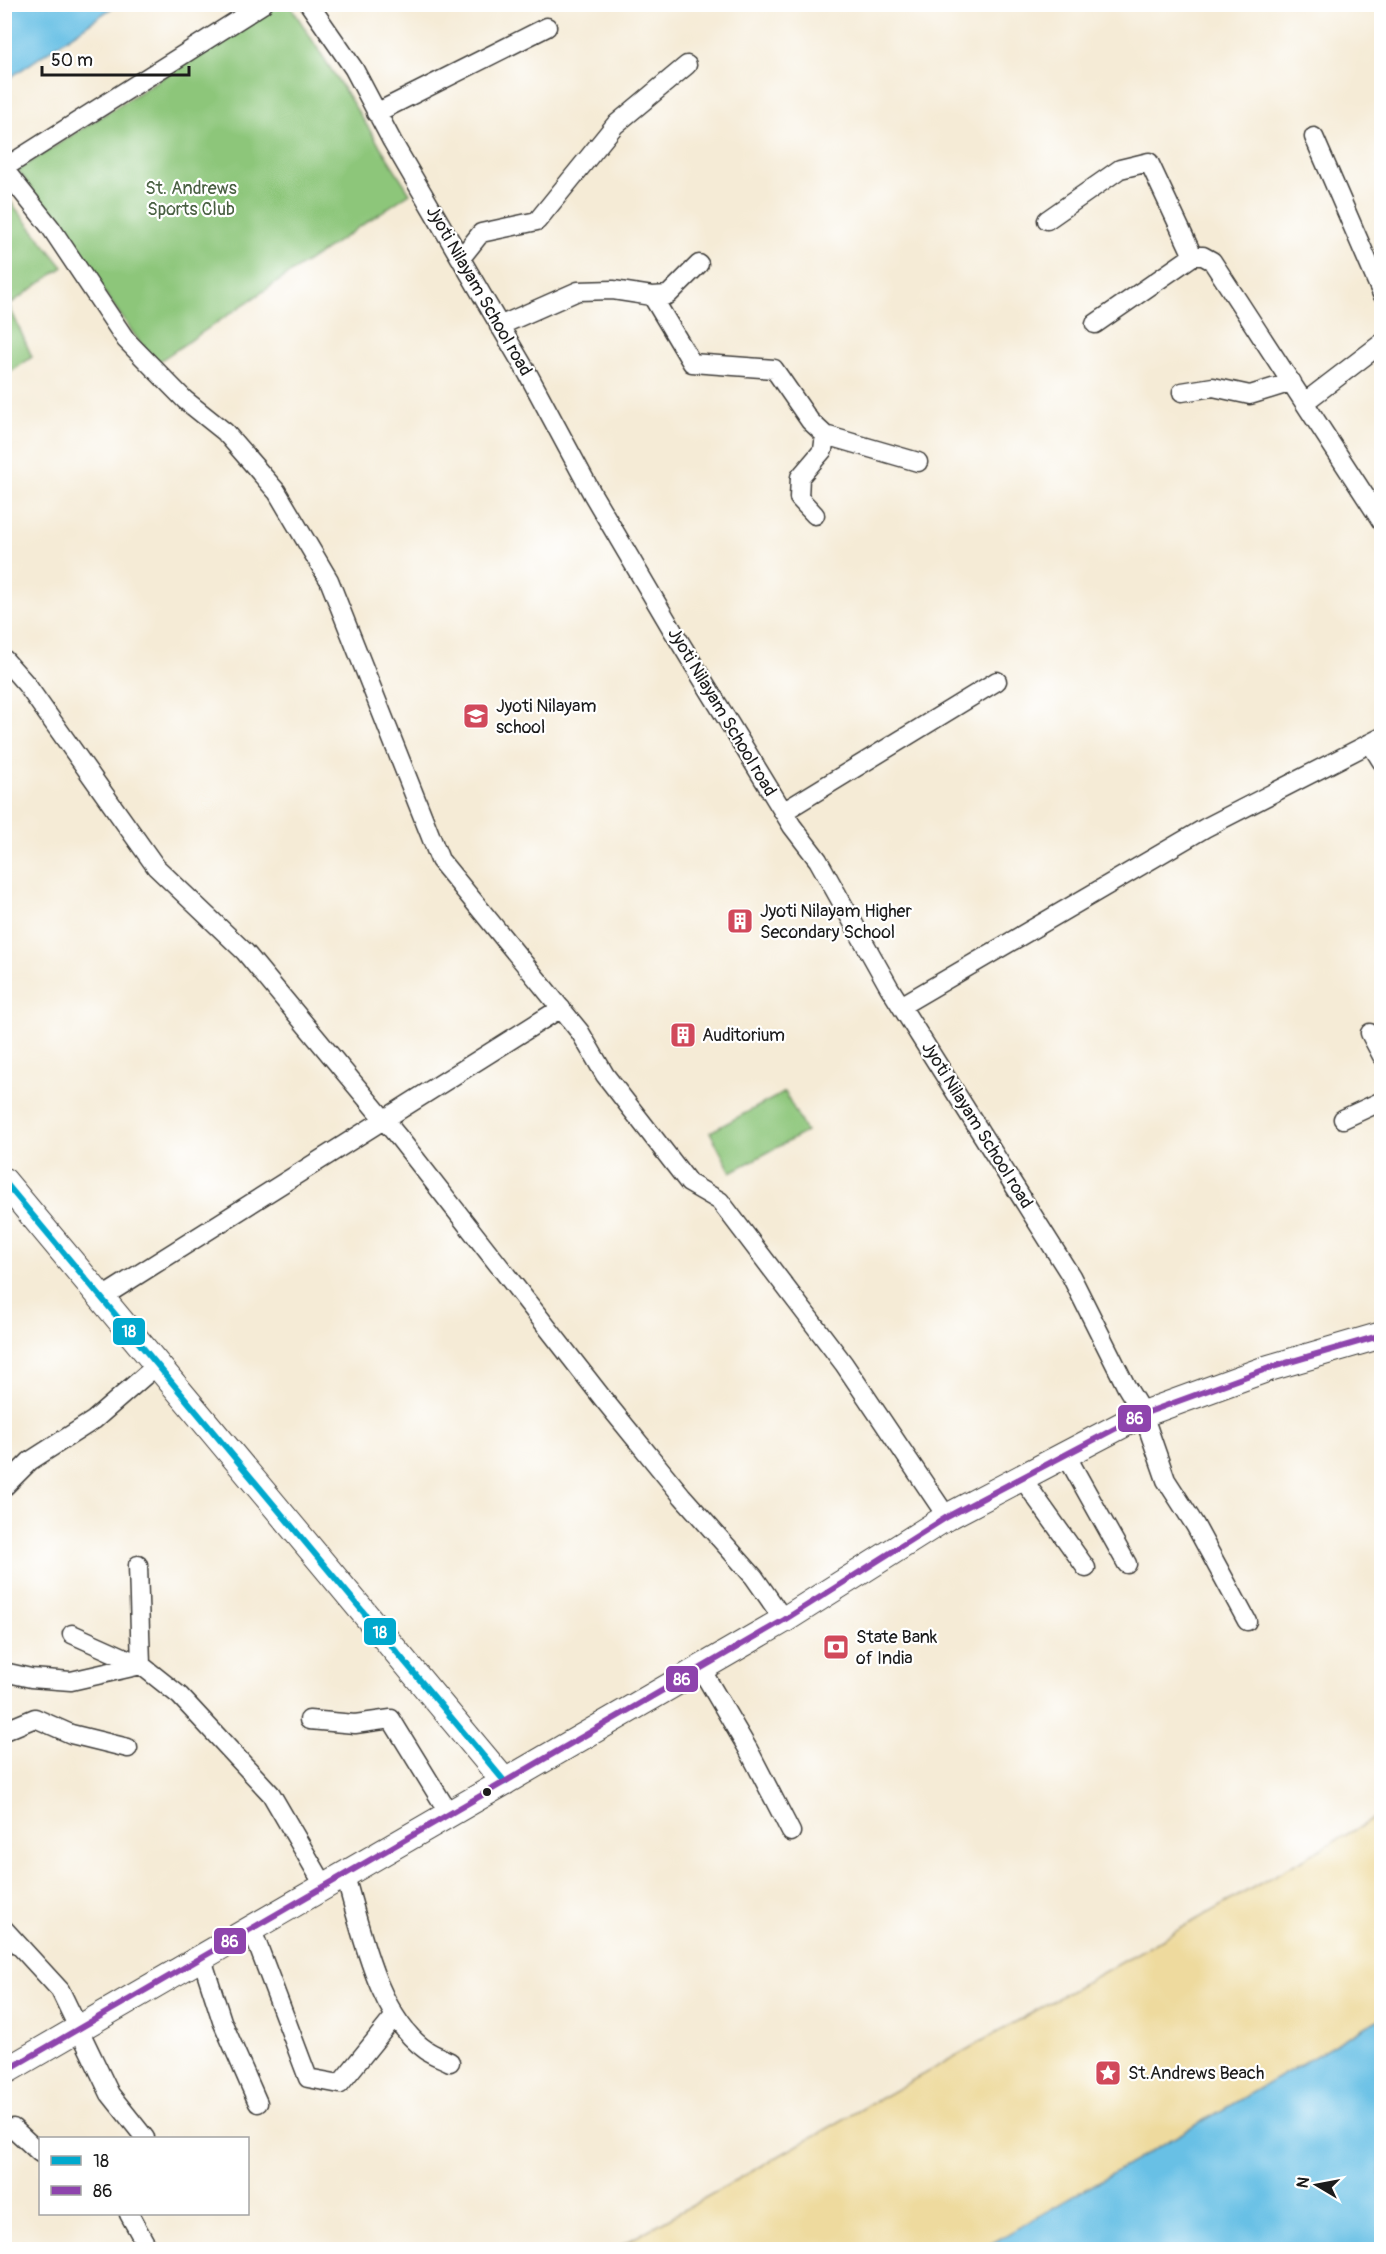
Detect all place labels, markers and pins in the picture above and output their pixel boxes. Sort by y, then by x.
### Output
place label: Jyoti Nilayam school [496,695,596,739]
school or university icon: Jyoti Nilayam school [461,701,491,731]
place label: Jyoti Nilayam Higher Secondary School [760,900,912,944]
building icon: Jyoti Nilayam Higher Secondary School [725,906,755,936]
building icon: Auditorium [668,1020,698,1050]
place label: Auditorium [702,1024,785,1047]
place label: State Bank of India [856,1626,938,1670]
bank icon: State Bank of India [821,1632,851,1662]
unlabelled marker [481,1786,493,1798]
place icon: St.Andrews Beach [1093,2058,1123,2088]
place label: St.Andrews Beach [1128,2062,1264,2085]

